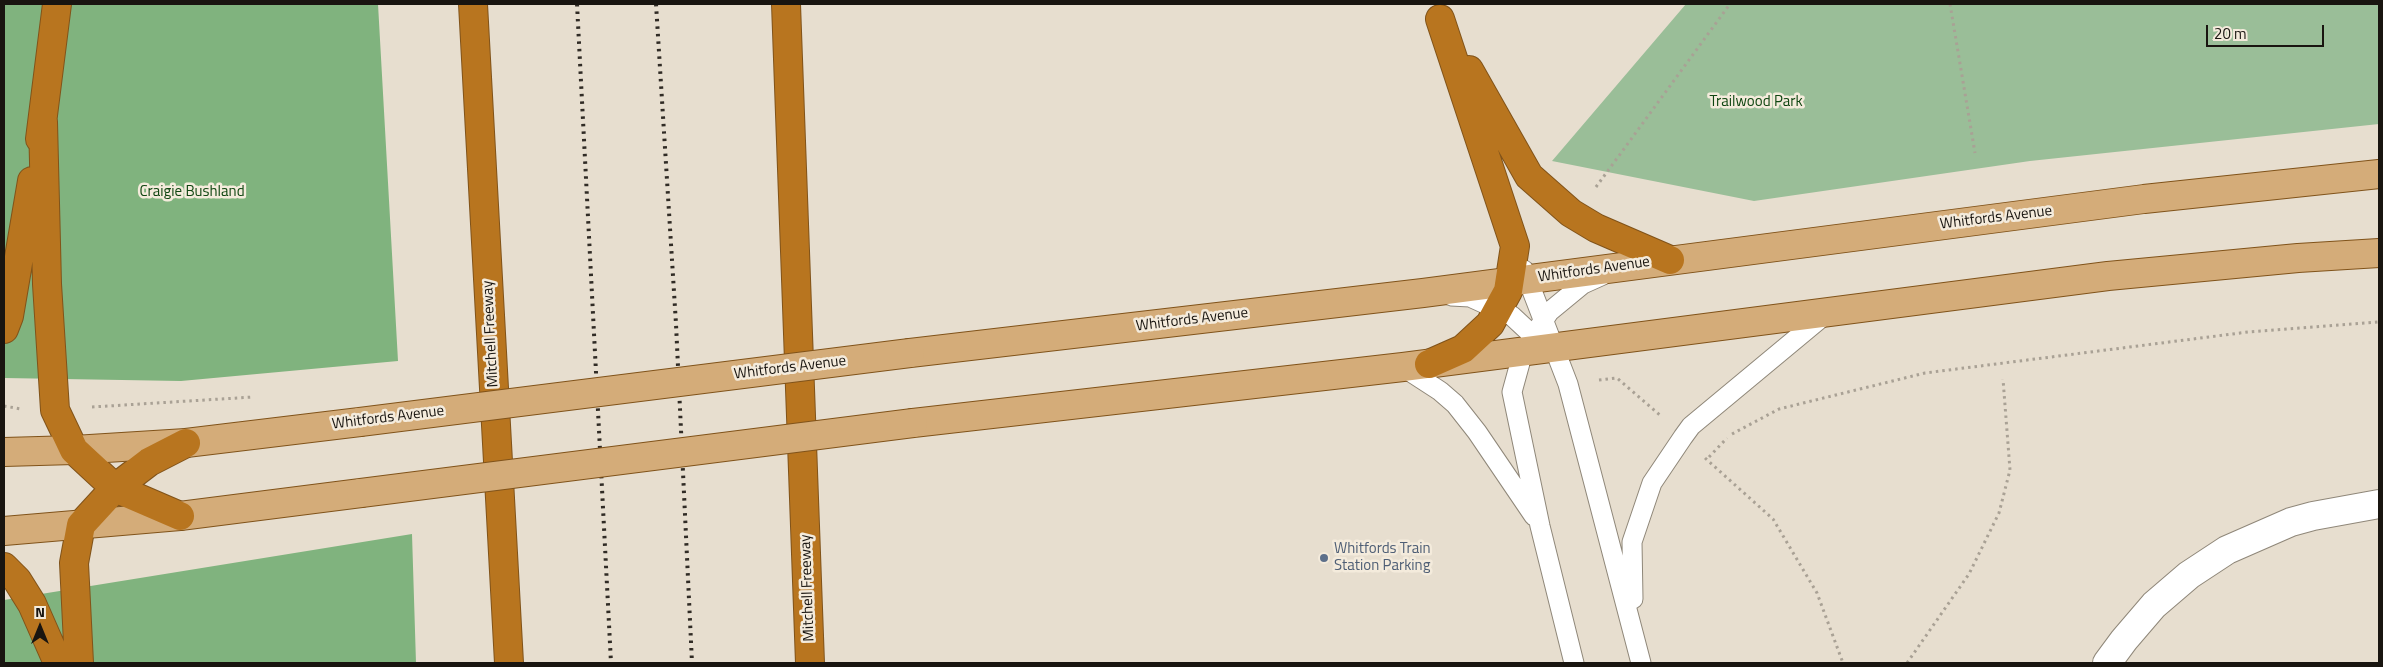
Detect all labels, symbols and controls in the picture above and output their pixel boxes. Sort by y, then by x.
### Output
scale bar [2208,15,2326,47]
text: 20 m [2214,22,2247,45]
park label: Trailwood Park [1709,93,1803,111]
park label: Craigie Bushland [139,183,245,201]
street label: Whitfords Avenue [1939,202,2053,234]
street label: Whitfords Avenue [1537,253,1651,287]
street label: Mitchell Freeway [479,280,503,388]
street label: Whitfords Avenue [1135,304,1249,336]
street label: Whitfords Avenue [733,352,847,384]
street label: Whitfords Avenue [331,402,445,434]
street label: Mitchell Freeway [797,534,819,642]
place label: Whitfords Train Station Parking [1334,540,1430,575]
marker: Whitfords Train Station Parking [1318,552,1330,564]
text: N [35,601,45,622]
north arrow [15,602,65,652]

